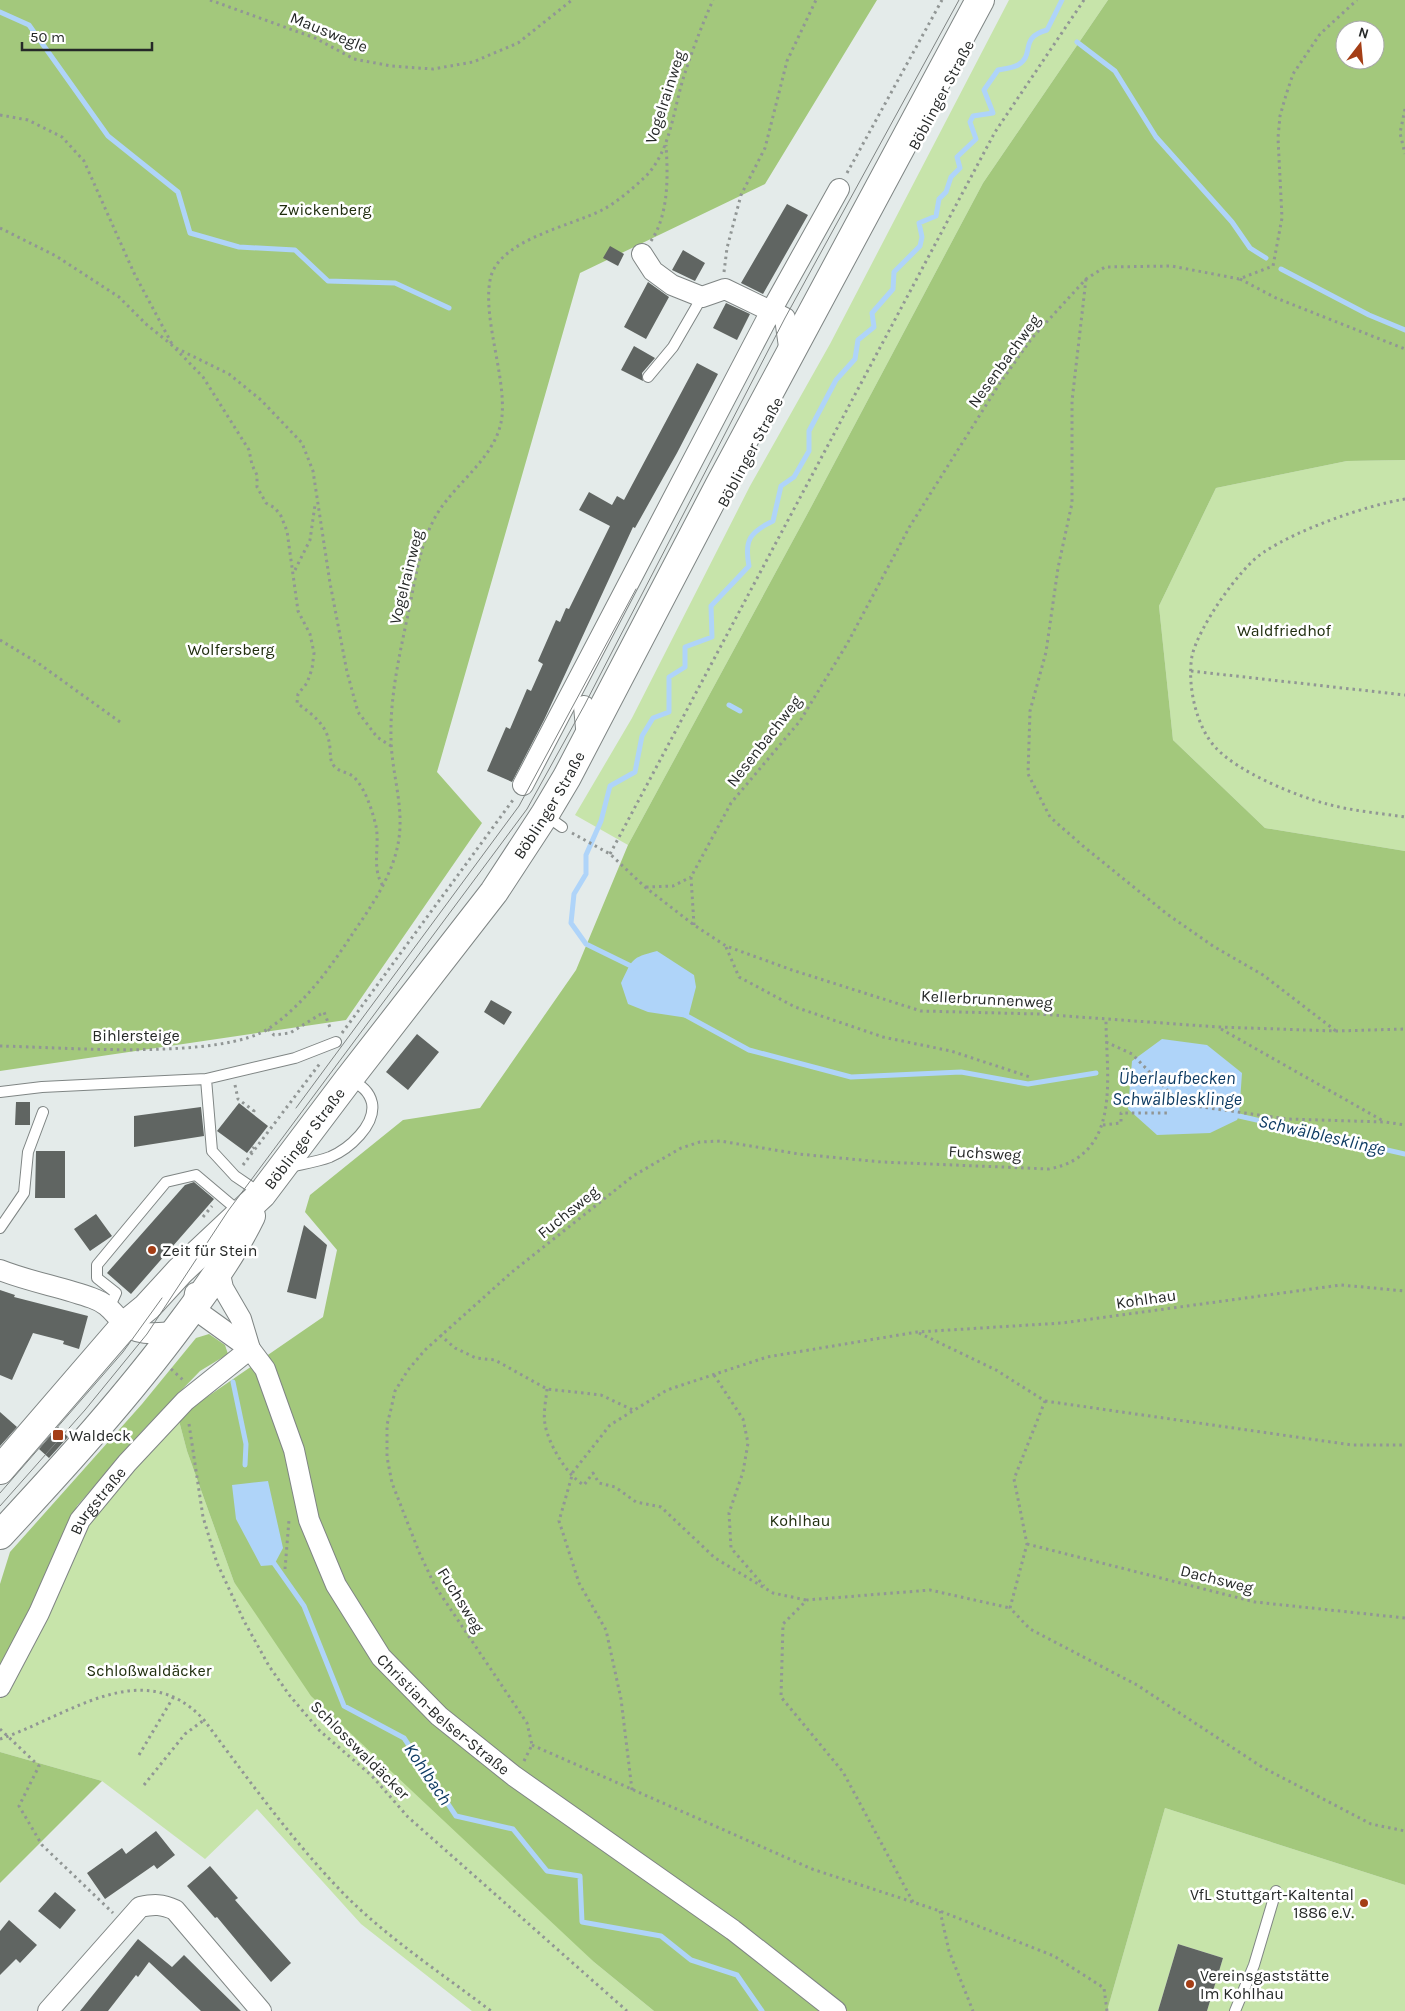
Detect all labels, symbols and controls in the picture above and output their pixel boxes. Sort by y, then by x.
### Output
street label: Mauswegle [287,8,371,56]
scale bar [22,20,152,52]
north arrow [1335,20,1385,70]
text: N [1356,23,1371,43]
text: 50 m [30,28,65,46]
street label: Böblinger Straße [904,37,978,153]
street label: Vogelrainweg [641,48,689,146]
park label: Zwickenberg [278,200,372,219]
street label: Nesenbachweg [964,311,1044,411]
street label: Böblinger Straße [713,394,787,510]
street label: Vogelrainweg [385,528,427,626]
park label: Waldfriedhof [1237,621,1332,640]
park label: Wolfersberg [187,640,275,659]
street label: Nesenbachweg [723,692,805,790]
street label: Böblinger Straße [509,748,588,862]
street label: Kellerbrunnenweg [921,986,1053,1012]
street label: Bihlersteige [92,1026,180,1045]
water label: Überlaufbecken Schwälblesklinge [1112,1067,1242,1110]
street label: Böblinger Straße [260,1084,348,1193]
water label: Schwälblesklinge [1256,1110,1388,1160]
street label: Fuchsweg [948,1142,1022,1164]
street label: Fuchsweg [534,1182,602,1242]
place label: Zeit für Stein [162,1241,257,1260]
marker: Zeit für Stein [146,1244,158,1256]
street label: Kohlhau [1115,1285,1177,1313]
place label: Waldeck [69,1426,131,1445]
marker: Waldeck [51,1428,65,1442]
street label: Burgstraße [65,1463,130,1538]
park label: Kohlhau [770,1511,830,1530]
street label: Dachsweg [1179,1561,1255,1597]
street label: Fuchsweg [434,1564,488,1636]
street label: Christian-Belser-Straße [373,1649,514,1779]
park label: Schloßwaldäcker [86,1661,212,1680]
street label: Schlosswaldäcker [307,1697,414,1804]
water label: Kohlbach [399,1739,457,1809]
place label: VfL Stuttgart-Kaltental 1886 e.V. [1190,1885,1354,1922]
marker: VfL Stuttgart-Kaltental 1886 e.V. [1358,1897,1370,1909]
place label: Vereinsgaststätte Im Kohlhau [1200,1966,1329,2003]
marker: Vereinsgaststätte Im Kohlhau [1184,1978,1196,1990]

